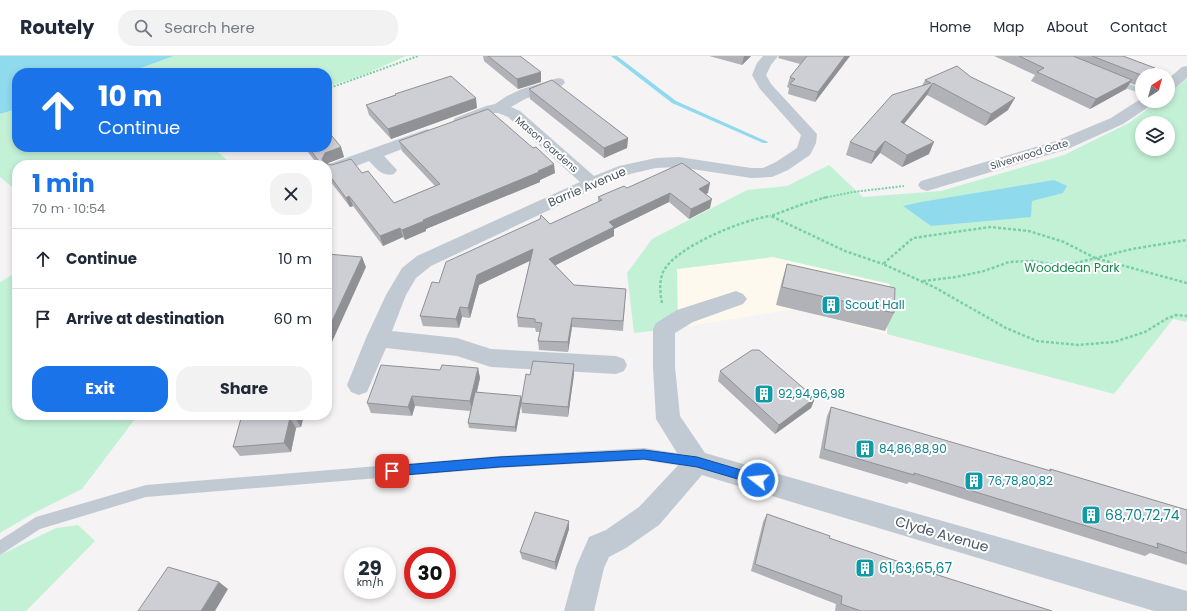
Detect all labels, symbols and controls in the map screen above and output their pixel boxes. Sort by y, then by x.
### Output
search box [118,10,398,46]
text: Routely [20,14,94,41]
icon: search [132,17,154,39]
text: Search here [164,17,255,38]
text: Home [929,17,971,37]
text: Map [993,17,1024,37]
text: About [1046,17,1088,37]
text: Contact [1110,17,1167,37]
north arrow [1135,68,1175,108]
map controls [1135,68,1175,156]
text: 10 m [98,77,162,116]
icon: ahead [32,84,84,136]
street label: Mason Gardens [512,113,581,176]
text: Continue [98,115,180,140]
button: layers [1135,116,1175,156]
street label: Silverwood Gate [988,135,1070,174]
street label: Barrie Avenue [545,162,628,211]
text: 1 min [32,167,95,200]
button: close [270,173,312,215]
text: 70 m · 10:54 [32,199,105,218]
icon: ahead [32,248,54,270]
text: Continue [66,248,137,269]
text: 10 m [278,248,312,269]
park label: Wooddean Park [1024,259,1121,276]
building icon: Scout Hall [820,294,842,316]
place label: Scout Hall [845,296,905,313]
icon: arrive [32,308,54,330]
text: Arrive at destination [66,308,224,329]
text: 60 m [274,308,312,329]
button: Exit [32,366,168,412]
button: Share [176,366,312,412]
building icon: 92,94,96,98 [753,383,775,405]
place label: 92,94,96,98 [778,385,845,402]
building icon: 84,86,88,90 [854,438,876,460]
place label: 84,86,88,90 [879,440,947,457]
pin [375,454,409,488]
position arrow [737,459,779,501]
icon: arrive [381,460,403,482]
building icon: 76,78,80,82 [963,470,985,492]
place label: 76,78,80,82 [988,472,1053,489]
building icon: 68,70,72,74 [1080,504,1102,526]
place label: 68,70,72,74 [1105,505,1180,525]
street label: Clyde Avenue [893,511,991,557]
speed limit sign: 30 [404,547,456,599]
text: 29 [358,554,382,582]
building icon: 61,63,65,67 [854,557,876,579]
place label: 61,63,65,67 [879,558,952,578]
text: km/h [357,575,383,590]

